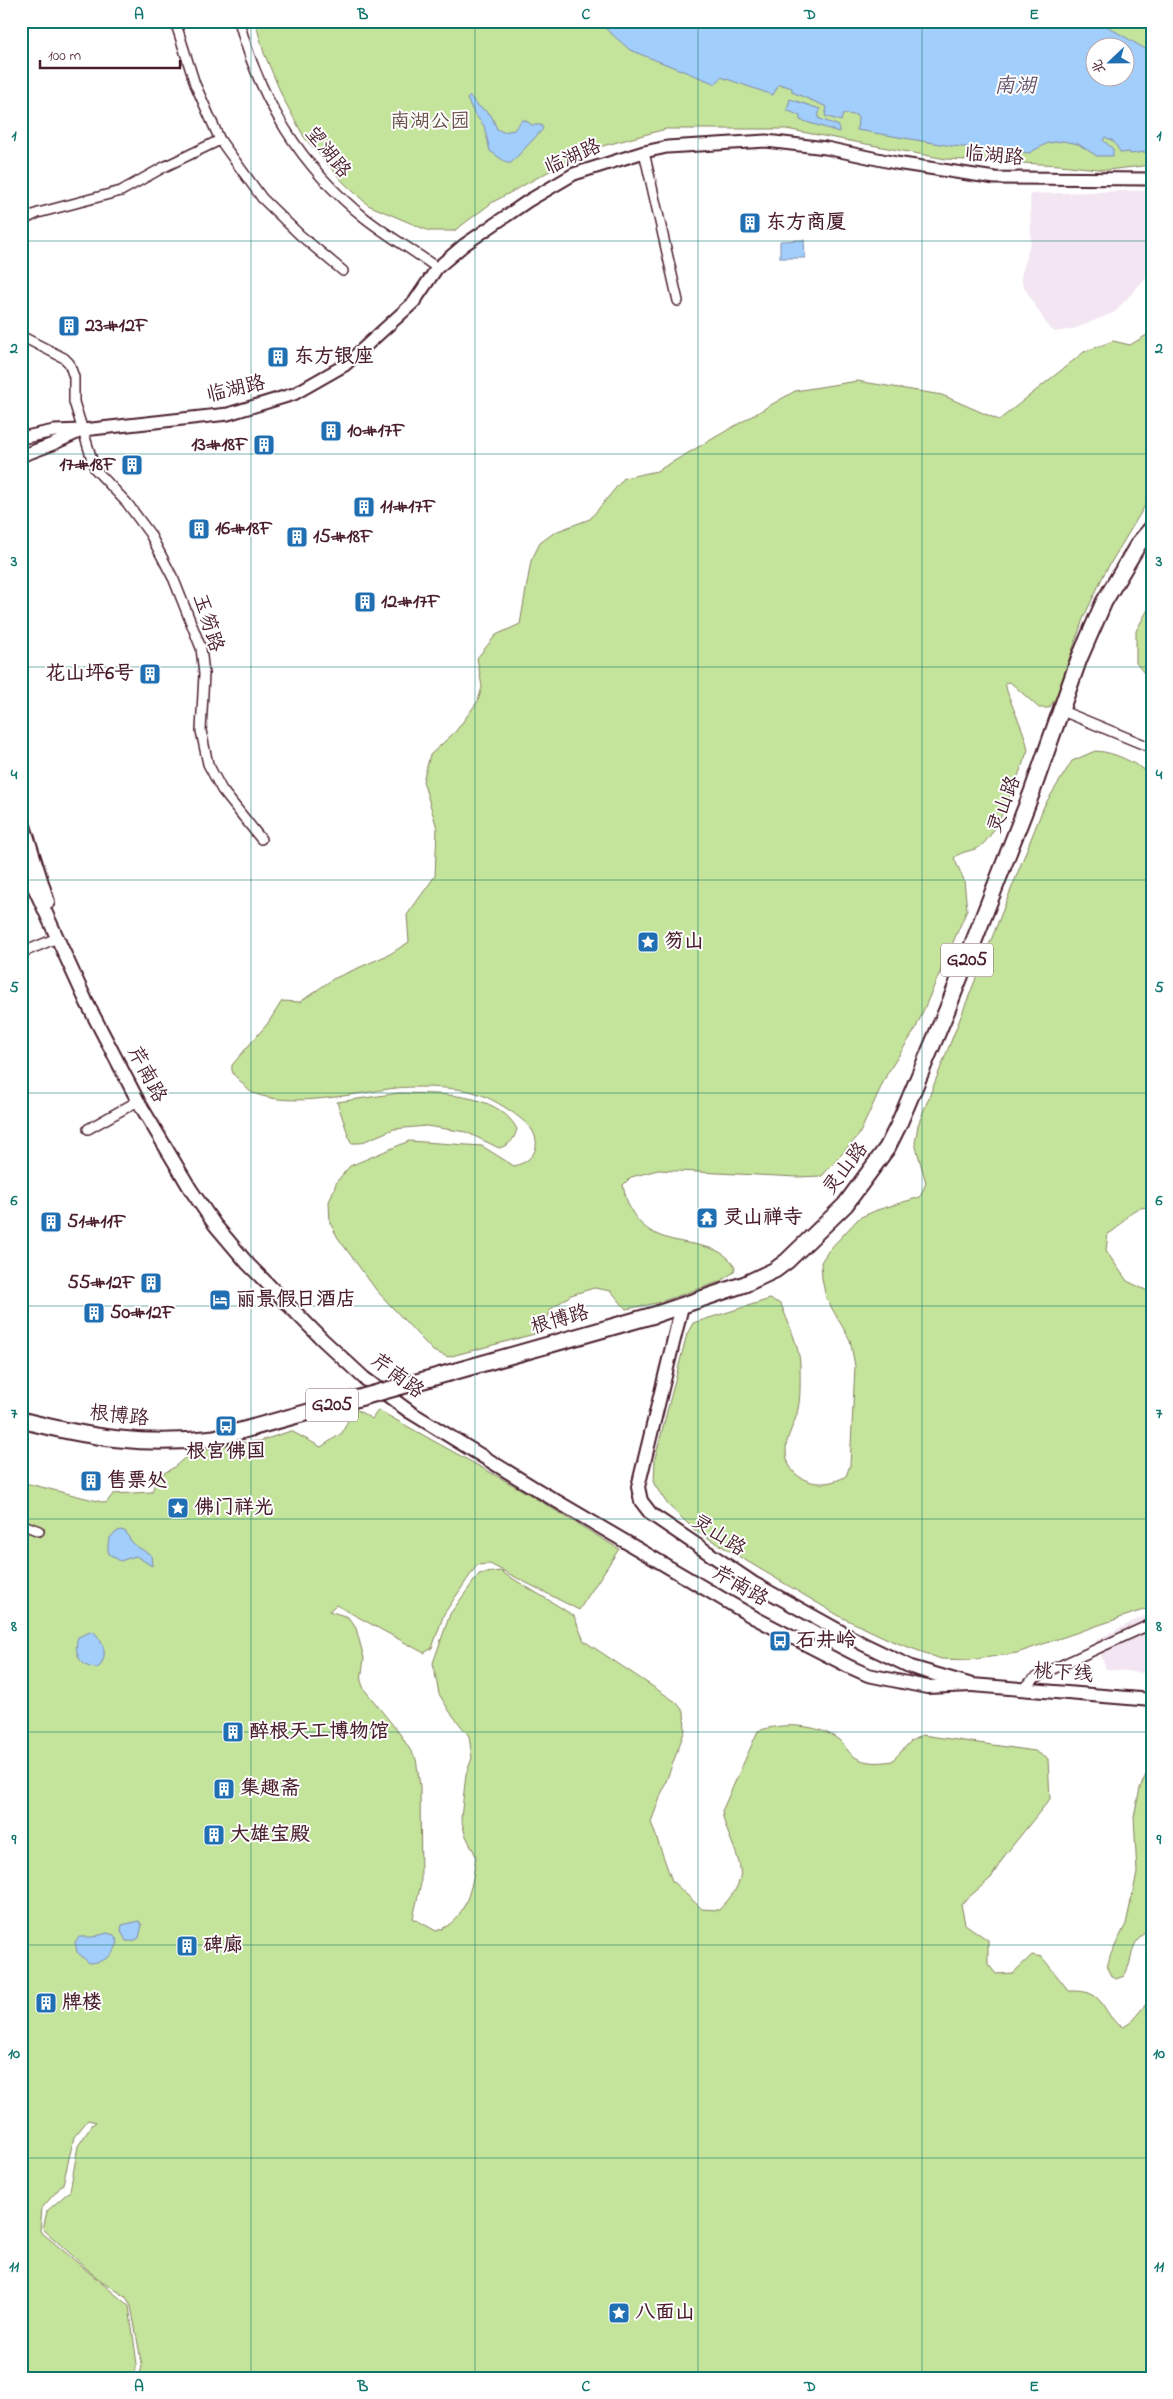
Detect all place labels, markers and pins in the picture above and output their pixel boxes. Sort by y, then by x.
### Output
place label: 东方商厦 [766,209,846,238]
building icon: 东方商厦 [738,211,762,235]
place label: 23#12F [84,312,148,341]
building icon: 23#12F [57,314,81,338]
place label: 东方银座 [294,343,374,372]
building icon: 东方银座 [266,345,290,369]
place label: 10#17F [347,417,405,446]
building icon: 10#17F [319,419,343,443]
place label: 13#18F [191,431,248,460]
building icon: 13#18F [252,433,276,457]
place label: 17#18F [59,451,116,480]
building icon: 17#18F [120,453,144,477]
place label: 11#17F [380,493,436,522]
building icon: 11#17F [352,495,376,519]
place label: 16#18F [215,515,272,544]
building icon: 16#18F [187,517,211,541]
place label: 15#18F [313,523,373,552]
building icon: 15#18F [285,525,309,549]
place label: 12#17F [381,588,440,617]
building icon: 12#17F [353,590,377,614]
place label: 花山坪6号 [45,660,134,689]
building icon: 花山坪6号 [138,662,162,686]
place label: 笏山 [664,928,704,957]
place icon: 笏山 [636,930,660,954]
place label: 灵山禅寺 [723,1204,803,1233]
temple icon: 灵山禅寺 [695,1206,719,1230]
place label: 51#11F [67,1208,126,1237]
building icon: 51#11F [39,1210,63,1234]
place label: 55#12F [67,1269,135,1298]
building icon: 55#12F [139,1271,163,1295]
place label: 丽景假日酒店 [236,1286,356,1315]
hotel icon: 丽景假日酒店 [208,1288,232,1312]
place label: 50#12F [110,1299,175,1328]
building icon: 50#12F [82,1301,106,1325]
bus stop icon: 根宫佛国 [214,1414,238,1438]
place label: 根宫佛国 [186,1438,266,1467]
place label: 售票处 [107,1467,167,1496]
building icon: 售票处 [79,1469,103,1493]
place label: 佛门祥光 [194,1494,274,1523]
place icon: 佛门祥光 [166,1496,190,1520]
place label: 石井岭 [796,1627,856,1656]
bus stop icon: 石井岭 [768,1629,792,1653]
place label: 醉根天工博物馆 [249,1718,389,1747]
building icon: 醉根天工博物馆 [221,1720,245,1744]
place label: 集趣斋 [240,1775,300,1804]
building icon: 集趣斋 [212,1777,236,1801]
place label: 大雄宝殿 [230,1821,310,1850]
building icon: 大雄宝殿 [202,1823,226,1847]
place label: 碑廊 [203,1932,243,1961]
building icon: 碑廊 [175,1934,199,1958]
place label: 牌楼 [62,1989,102,2018]
building icon: 牌楼 [34,1991,58,2015]
place label: 八面山 [635,2299,695,2328]
place icon: 八面山 [607,2301,631,2325]

